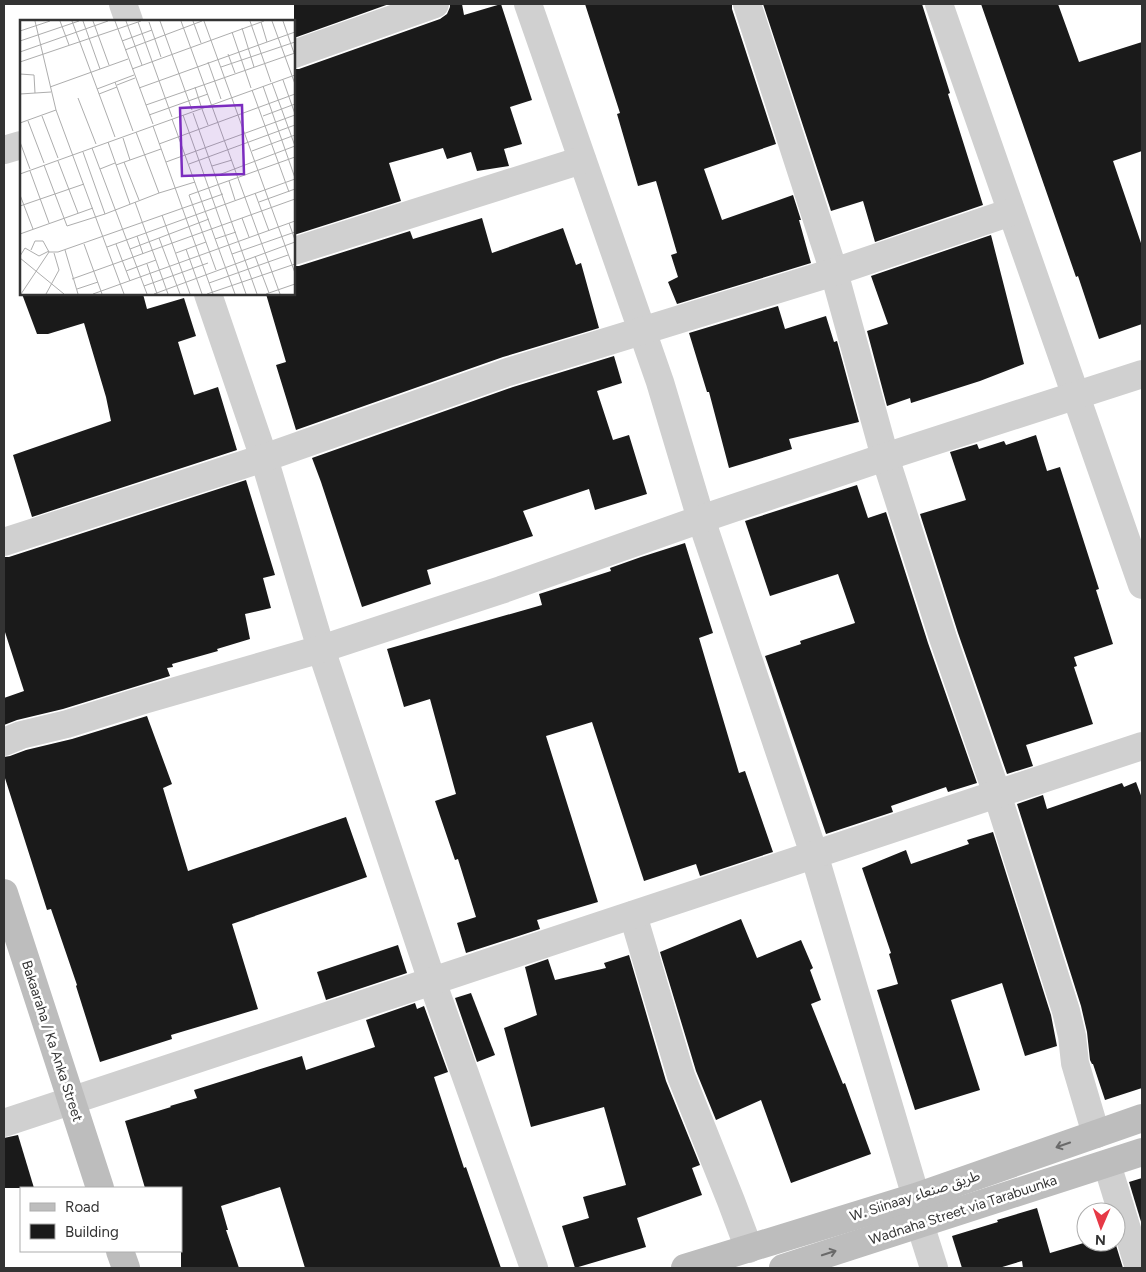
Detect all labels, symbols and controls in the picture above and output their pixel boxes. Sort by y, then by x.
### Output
inset map [20,20,295,295]
street label: Bakaaraha / Ka Anka Street [18,958,86,1124]
one-way arrow [1056,1141,1071,1150]
street label: W. Siinaay طريق صنعاء [848,1167,983,1226]
street label: Wadnaha Street via Tarabuunka [867,1172,1059,1248]
legend [20,1187,182,1252]
text: Road [65,1198,100,1216]
north arrow [1076,1202,1126,1252]
text: Building [65,1223,119,1241]
text: N [1095,1231,1106,1248]
one-way arrow [821,1248,836,1257]

